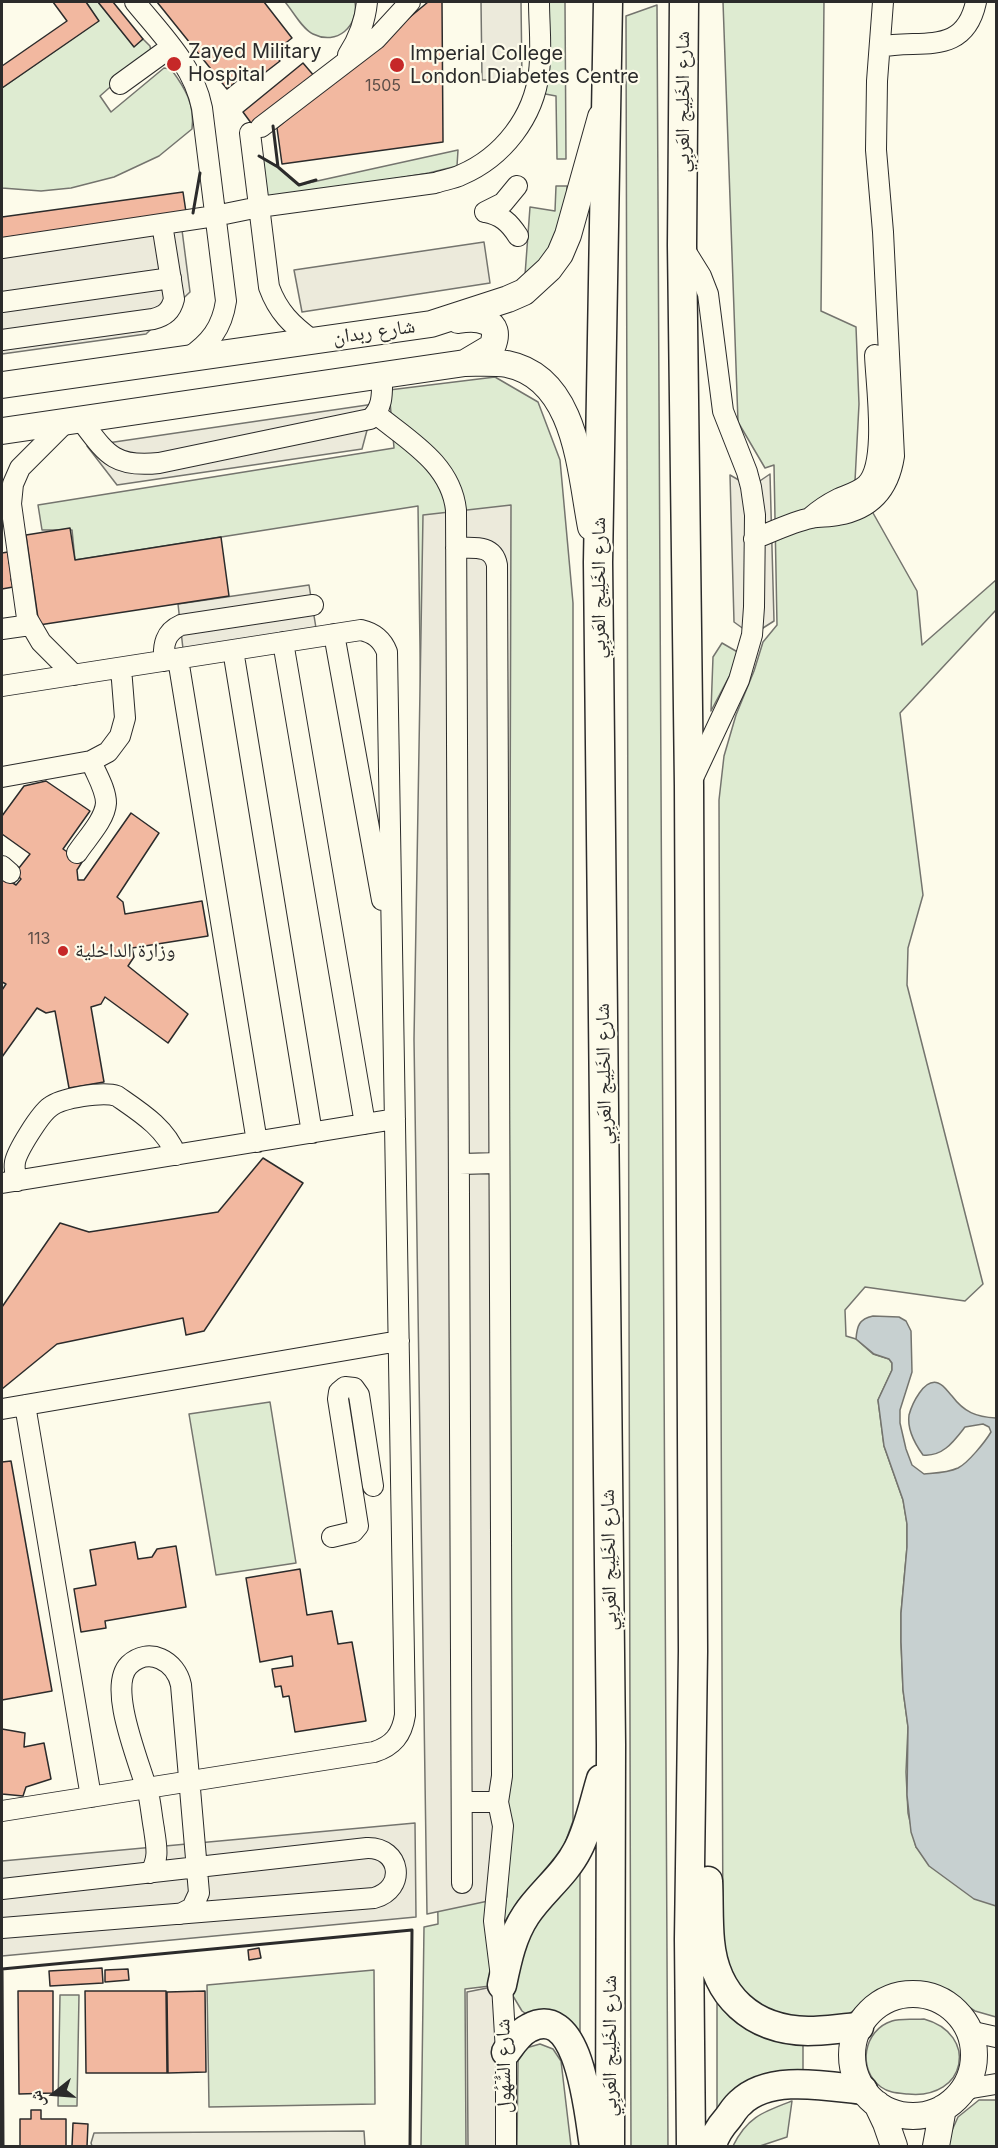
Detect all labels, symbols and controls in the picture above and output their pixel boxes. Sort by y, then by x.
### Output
street label: شارع الخَلِيج العَربِي [671,31,695,173]
place label: Zayed Military Hospital [188,40,321,87]
place label: Imperial College London Diabetes Centre [410,42,639,89]
marker: Zayed Military Hospital [165,55,183,73]
marker: Imperial College London Diabetes Centre [388,56,406,74]
house number: 1505 [365,76,401,96]
street label: شارع ربدان [331,314,417,350]
street label: شارع الخَلِيج العَربِي [587,517,611,659]
house number: 113 [28,929,50,949]
place label: وزارة الداخلية [75,939,175,963]
marker: وزارة الداخلية [56,944,70,958]
street label: شارع الخَلِيج العَربِي [591,1003,617,1145]
street label: شارع الخَلِيج العَربِي [596,1489,622,1631]
street label: شارع الخَلِيج العَربِي [598,1975,622,2117]
street label: شارع السُّهُول [491,2018,517,2114]
north arrow [24,2064,84,2124]
text: ش [25,2088,49,2110]

